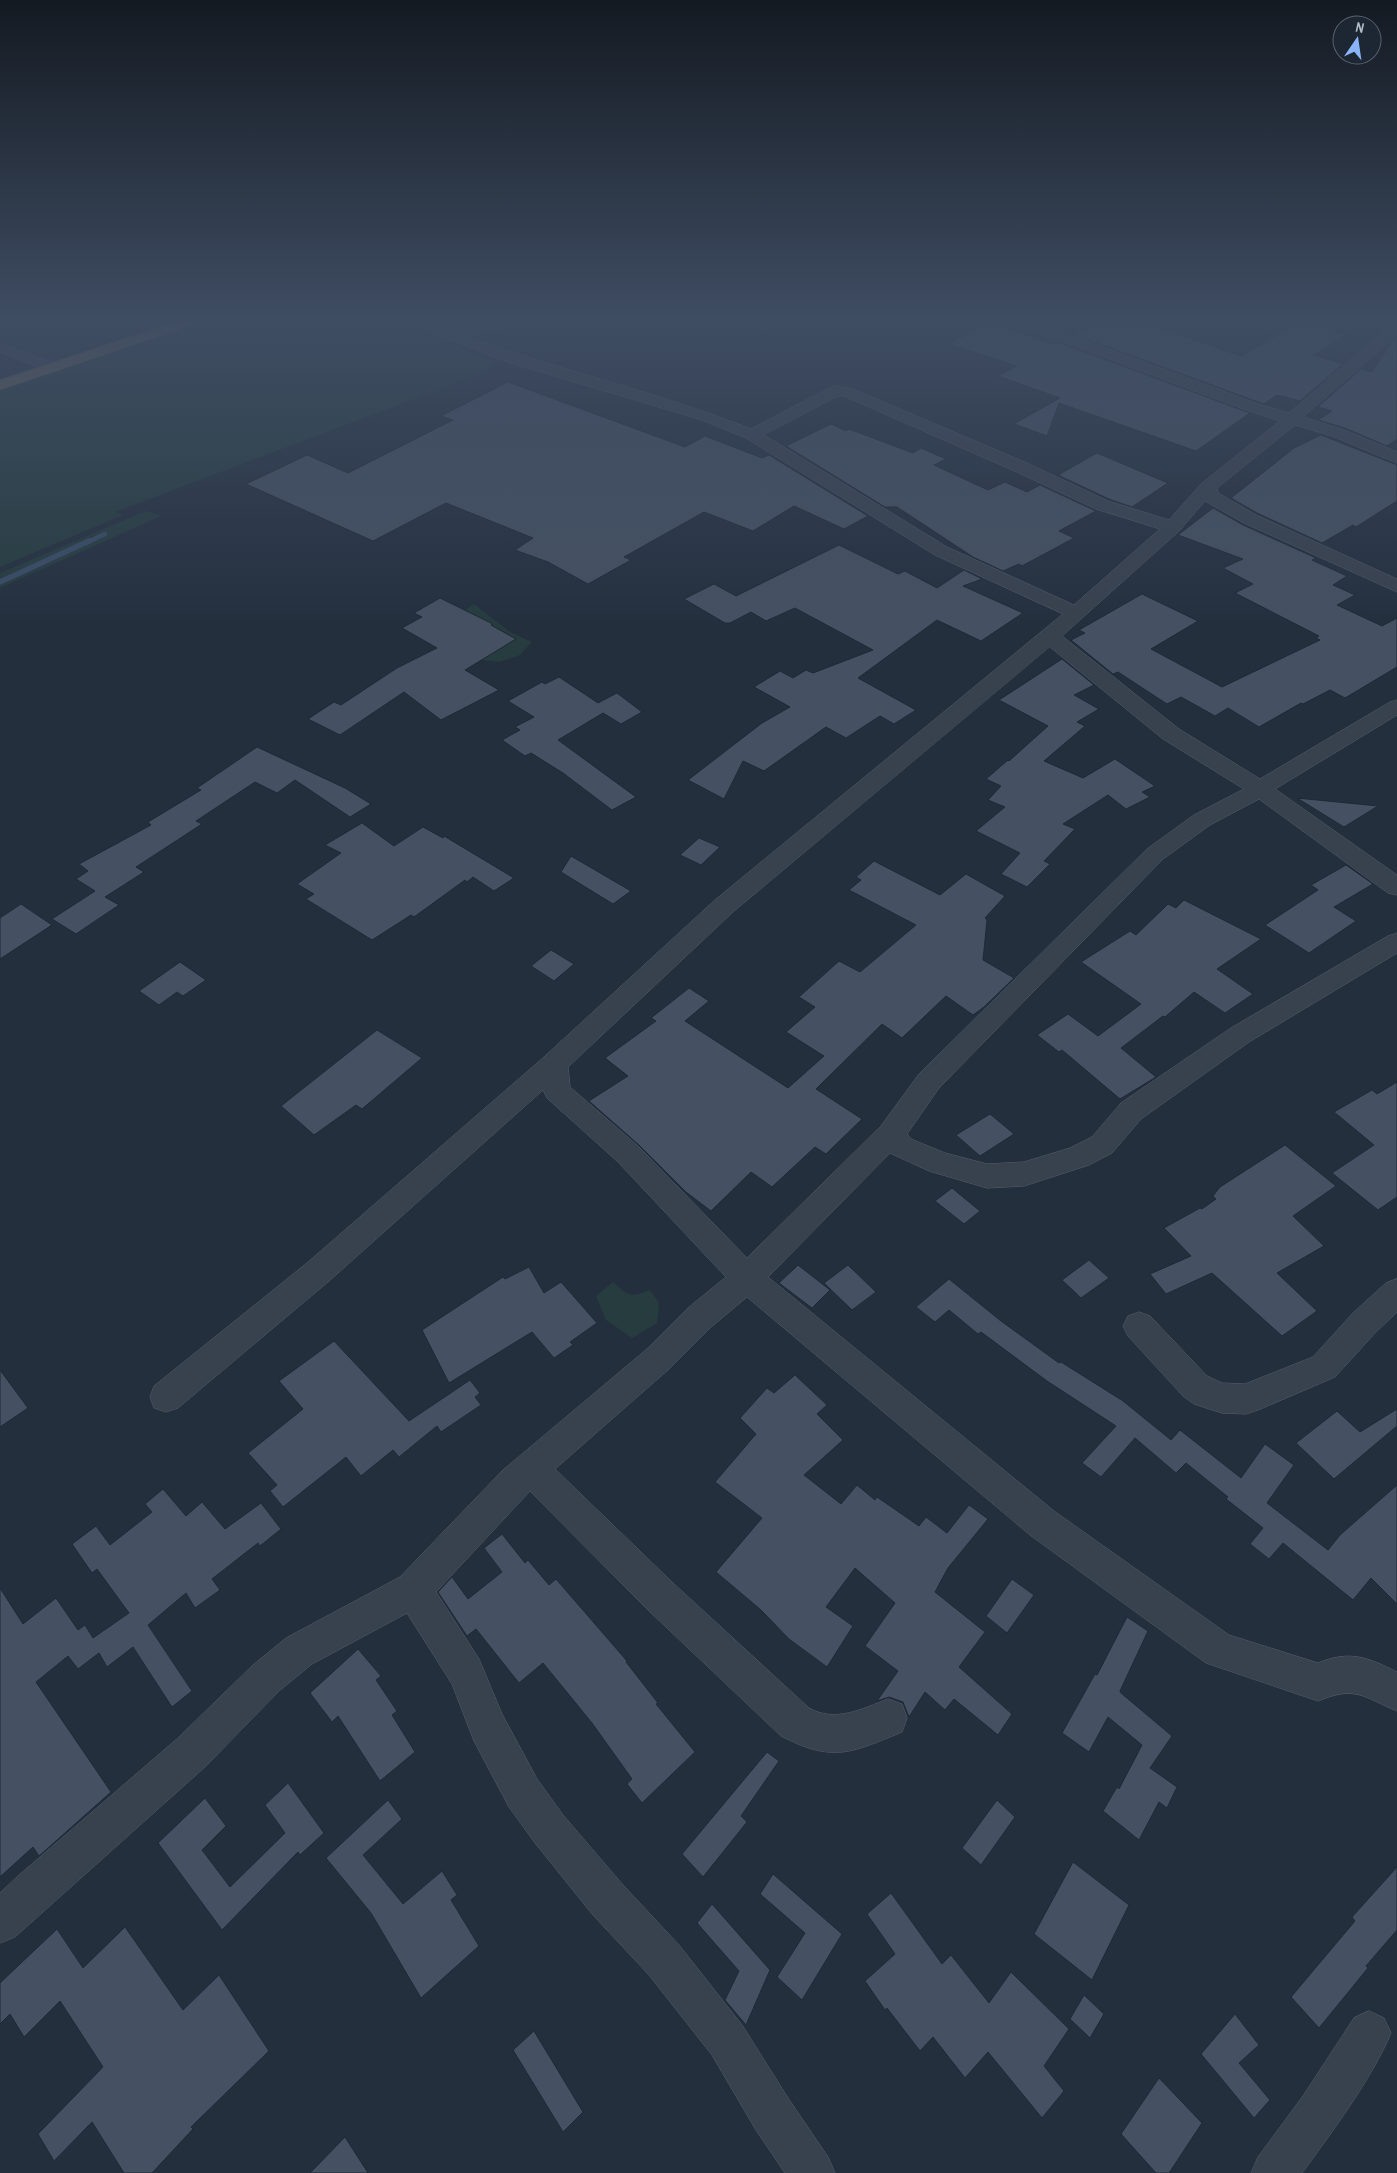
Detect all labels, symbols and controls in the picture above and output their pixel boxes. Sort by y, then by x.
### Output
north arrow [1332,15,1382,65]
text: N [1354,18,1366,37]

